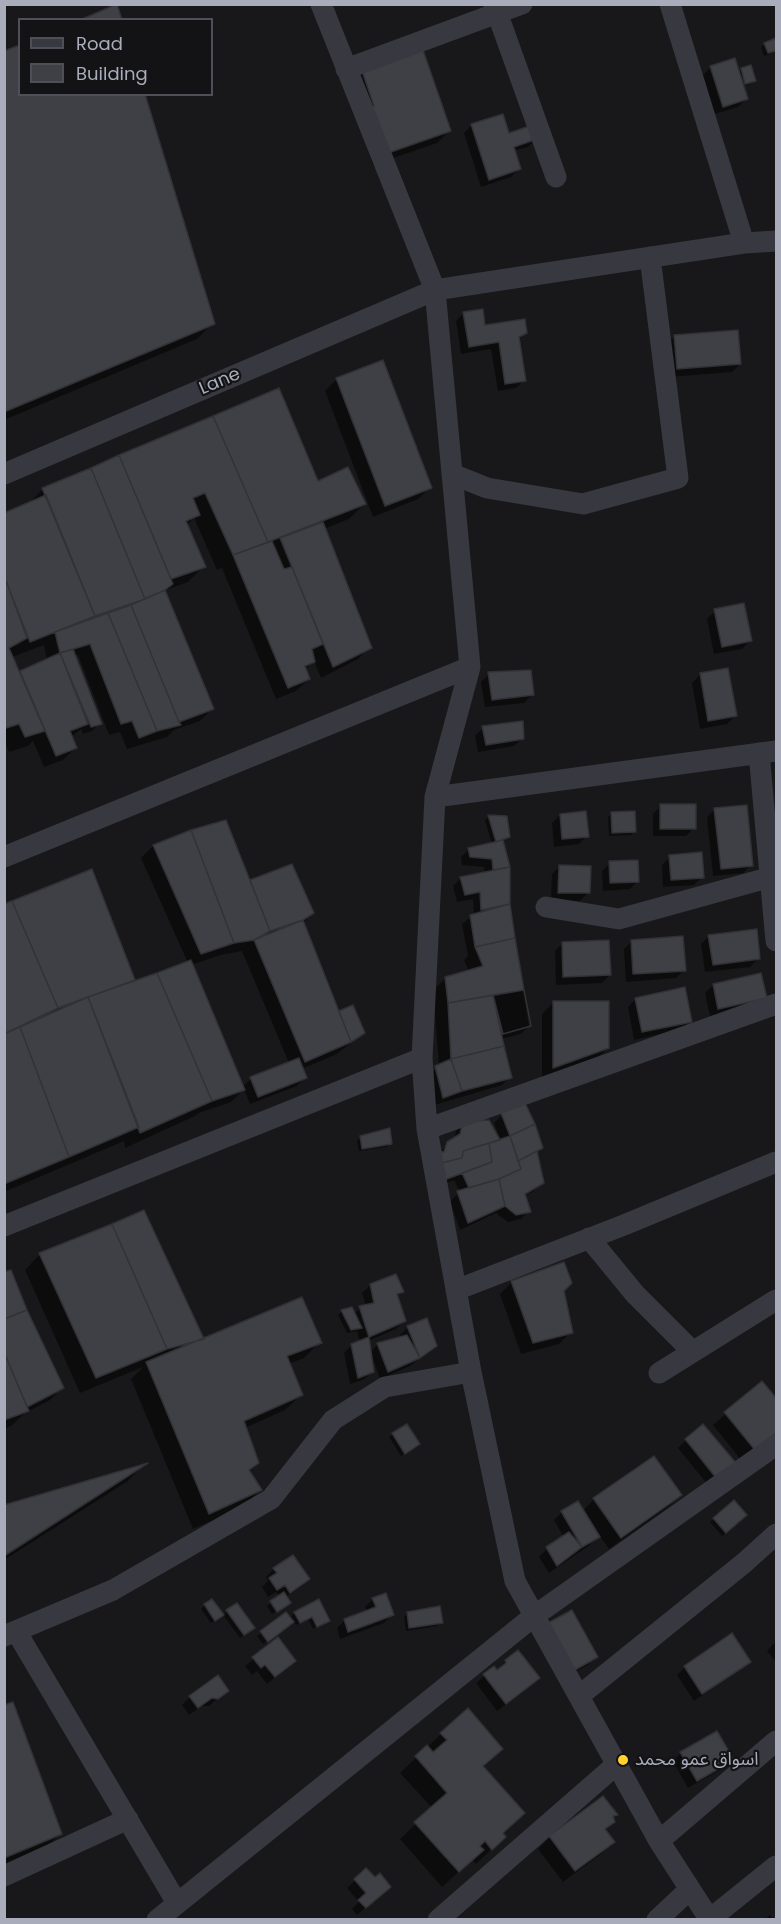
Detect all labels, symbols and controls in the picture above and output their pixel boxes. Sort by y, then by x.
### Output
legend [18,18,213,96]
text: Road [76,31,123,56]
text: Building [76,61,148,86]
street label: Lane [196,364,244,400]
place label: اسواق عمو محمد [635,1749,759,1771]
marker: اسواق عمو محمد [616,1753,630,1767]

